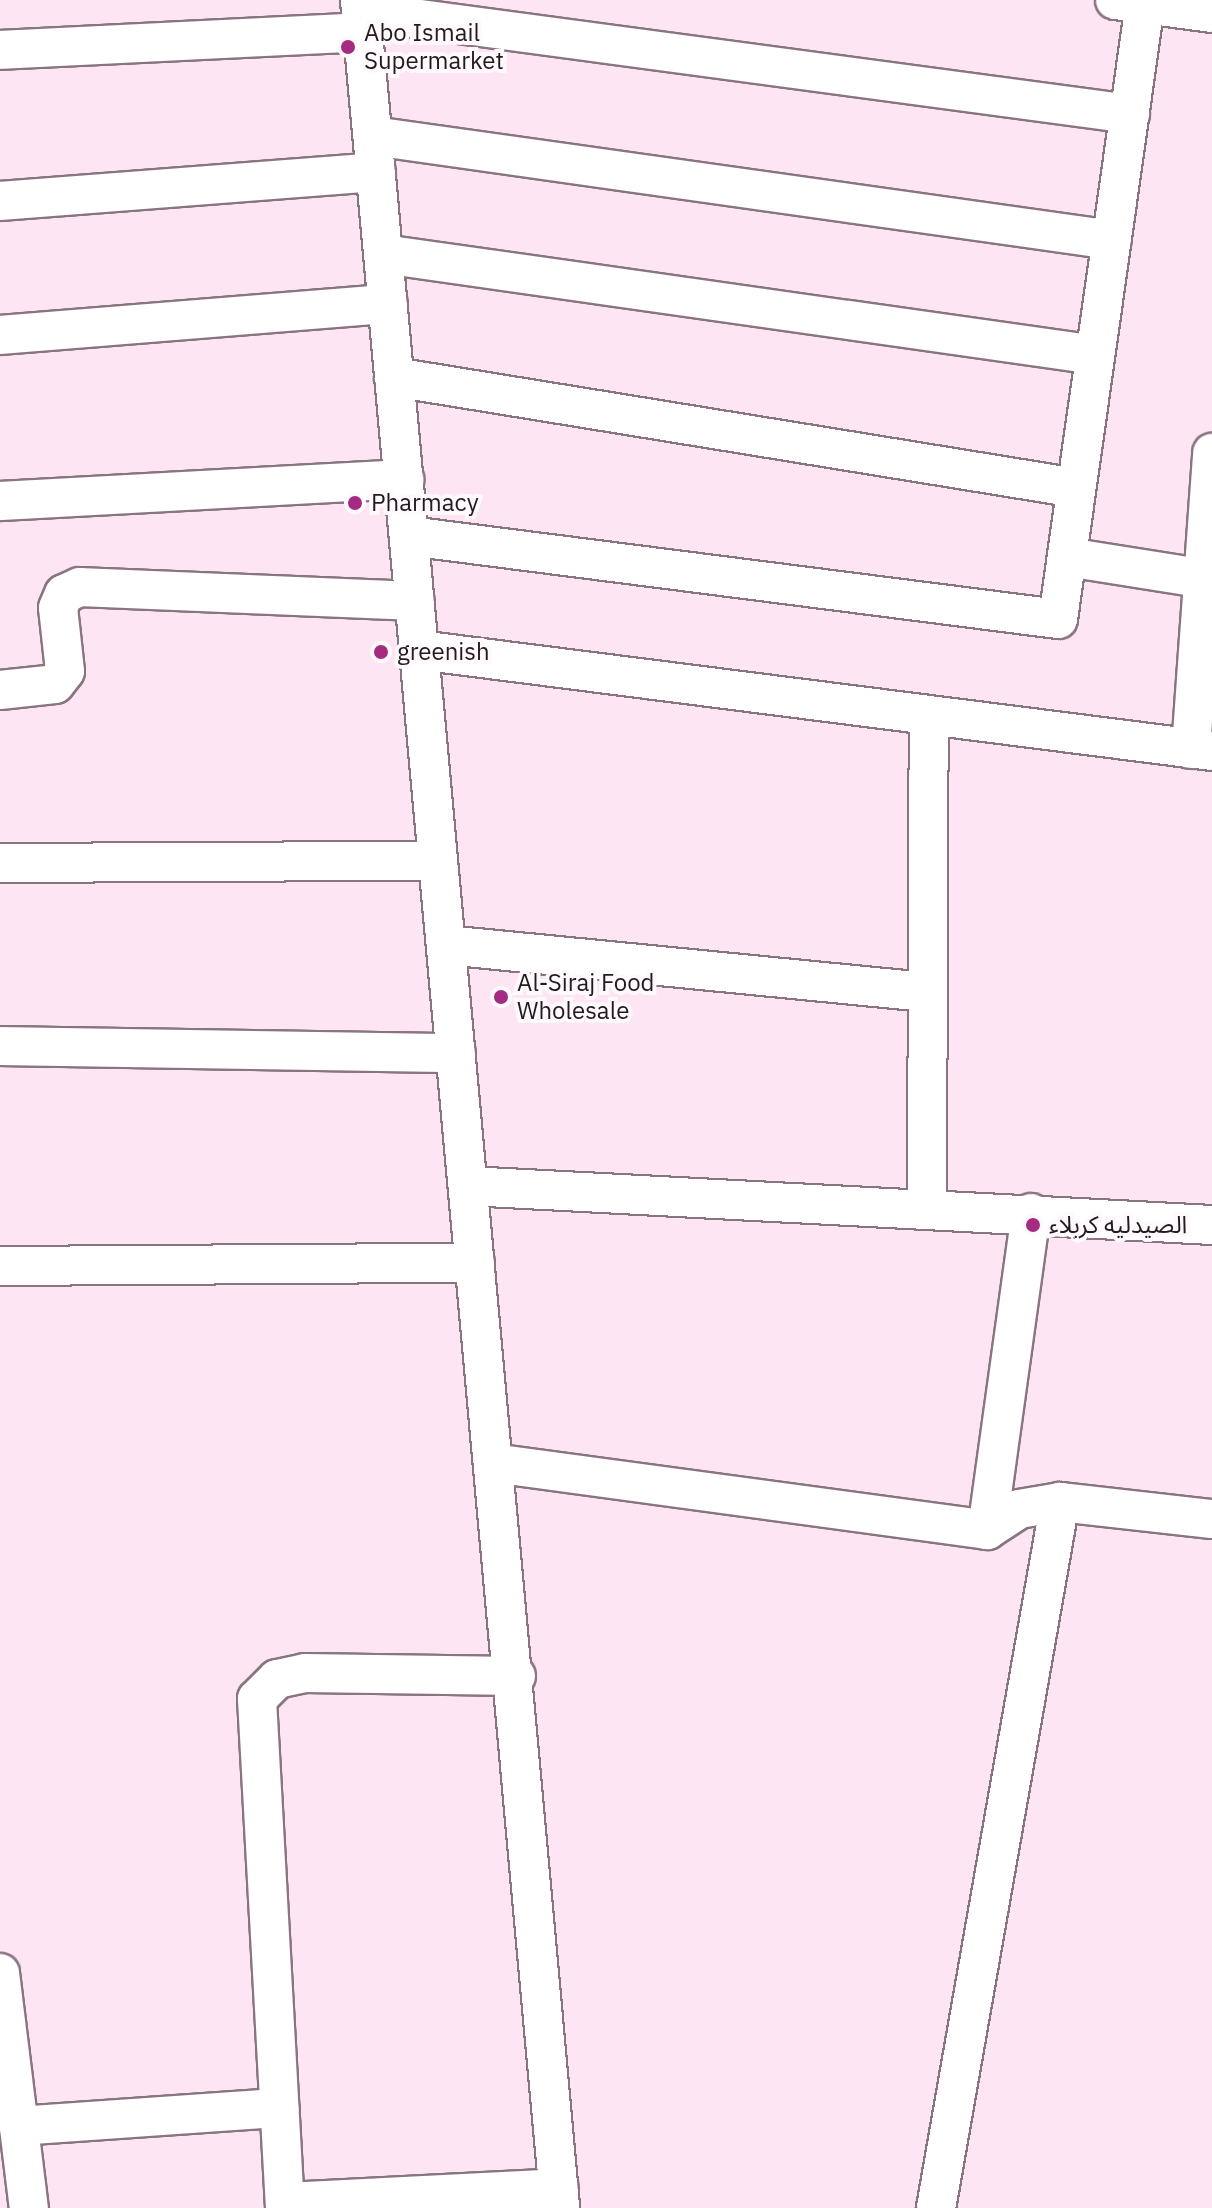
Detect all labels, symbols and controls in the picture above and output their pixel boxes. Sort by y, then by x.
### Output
place label: Abo Ismail Supermarket [364,19,504,75]
marker: Abo Ismail Supermarket [339,38,357,56]
place label: Pharmacy [371,489,479,517]
marker: Pharmacy [346,494,364,512]
place label: greenish [397,638,490,666]
marker: greenish [372,643,390,661]
place label: Al-Siraj Food Wholesale [517,969,655,1025]
marker: Al-Siraj Food Wholesale [492,988,510,1006]
place label: الصيدليه كربلاء [1049,1211,1187,1239]
marker: الصيدليه كربلاء [1024,1216,1042,1234]

